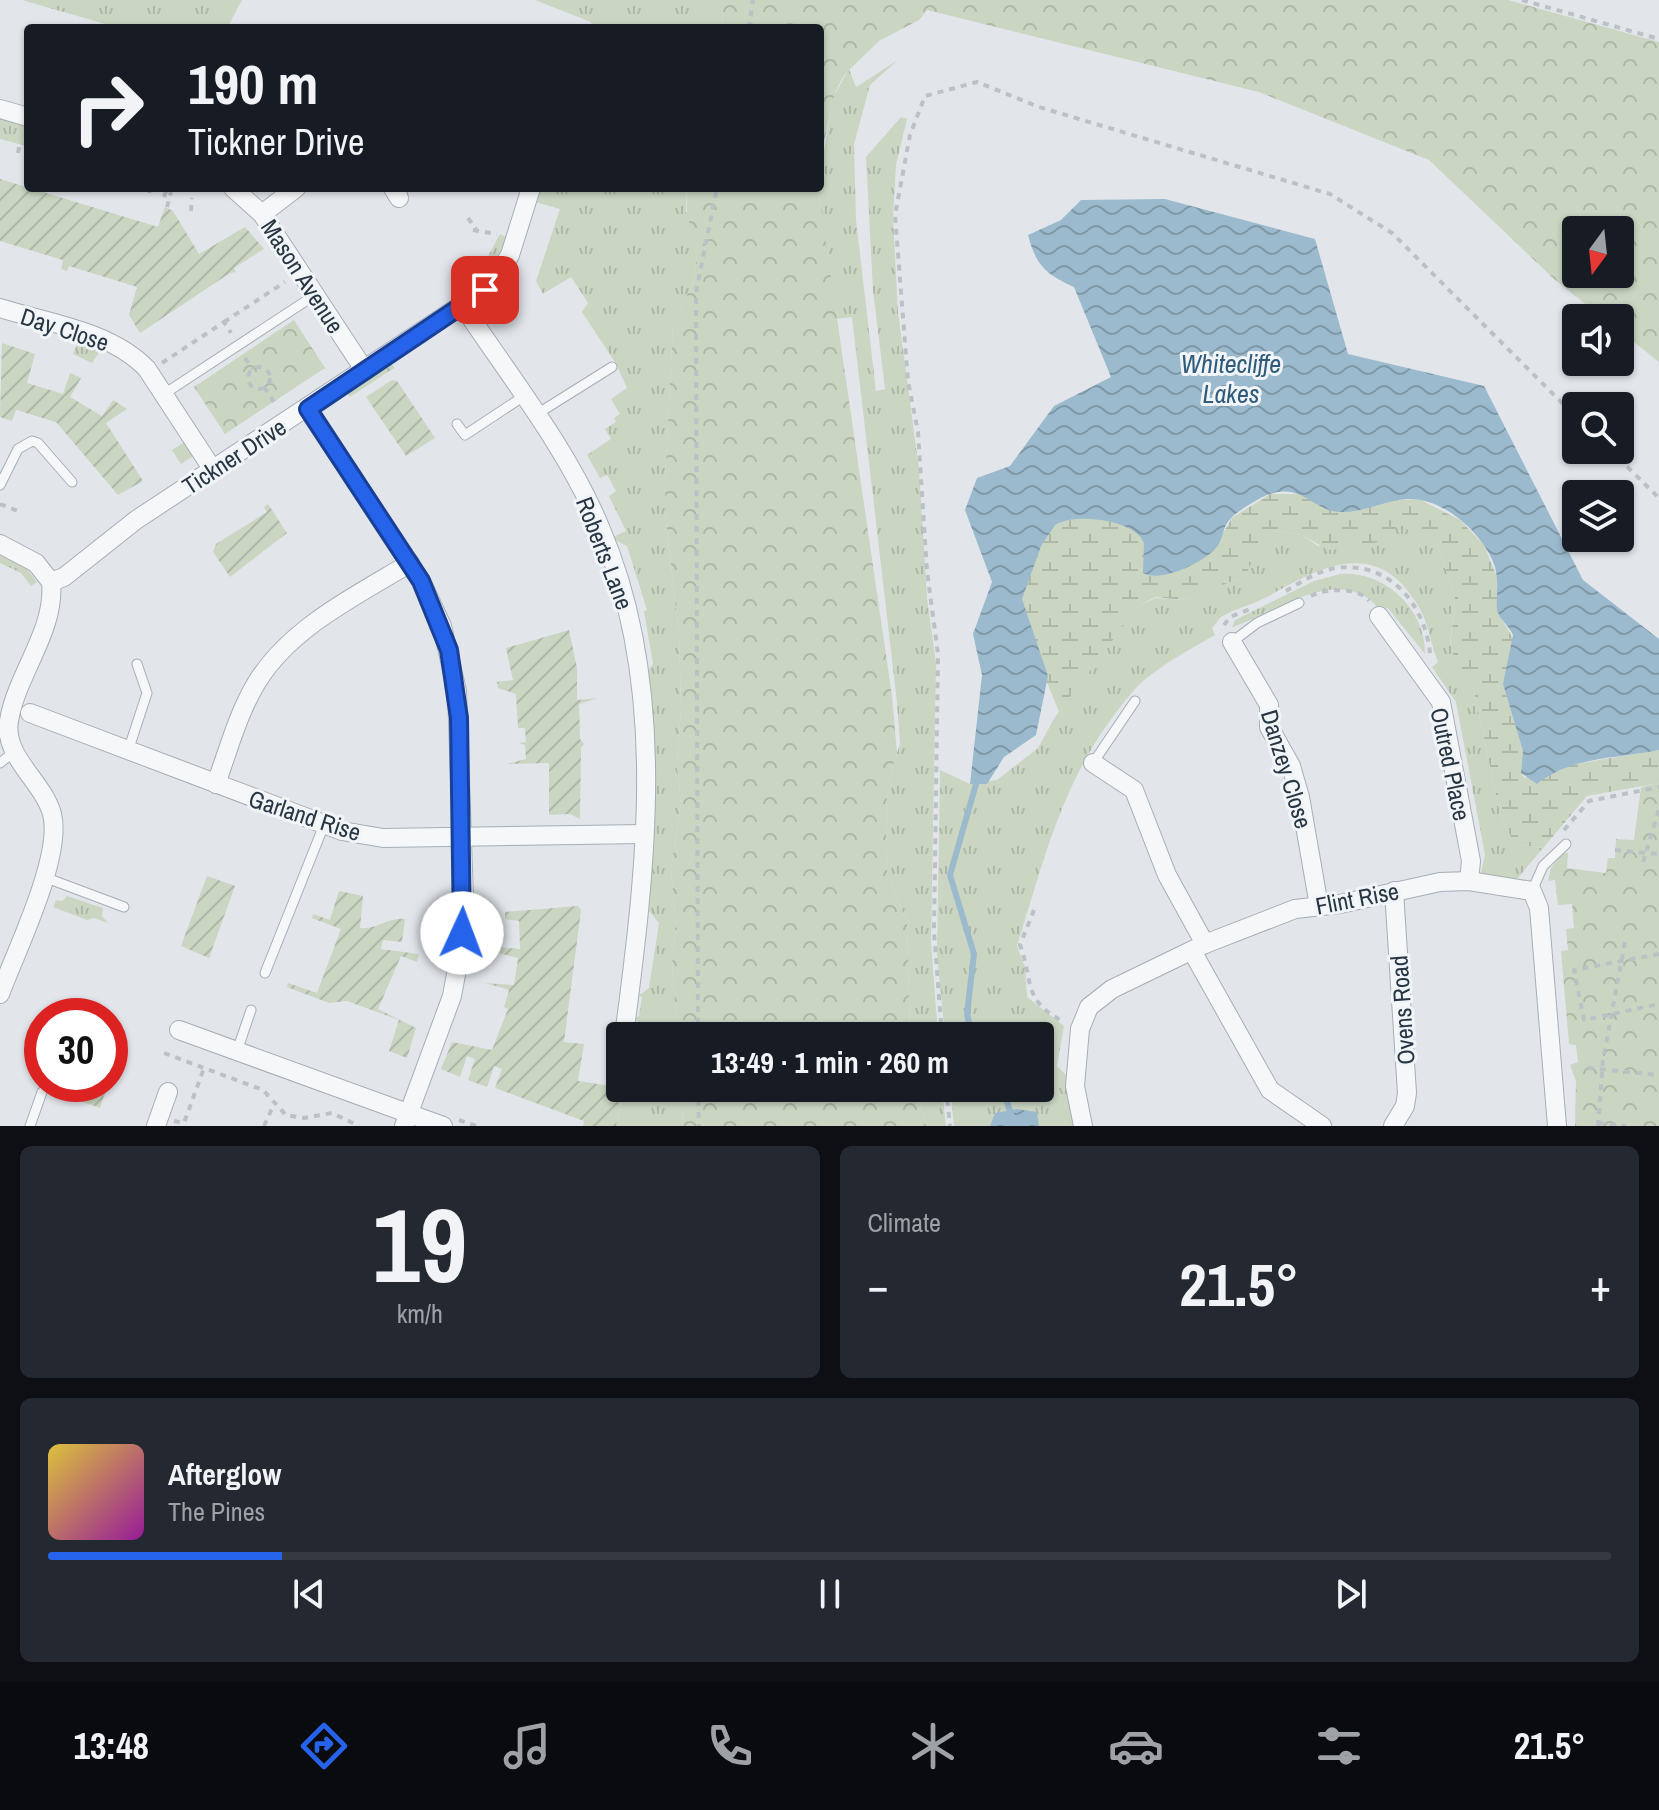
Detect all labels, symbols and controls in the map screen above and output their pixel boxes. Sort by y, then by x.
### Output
text: 190 m [188,46,318,121]
icon: right [56,56,160,160]
text: Tickner Drive [188,118,365,166]
street label: Mason Avenue [254,213,352,339]
north arrow [1562,216,1634,288]
map controls [1562,216,1634,552]
pin [451,256,519,324]
icon: arrive [463,268,507,312]
street label: Day Close [17,300,113,358]
button: sound [1562,304,1634,376]
water label: Whitecliffe Lakes [1181,346,1281,411]
button: search [1562,392,1634,464]
street label: Tickner Drive [176,411,292,501]
button: layers [1562,480,1634,552]
street label: Roberts Lane [569,492,641,614]
street label: Outred Place [1423,704,1479,824]
street label: Danzey Close [1254,706,1320,832]
street label: Garland Rise [245,782,365,848]
street label: Flint Rise [1313,874,1401,922]
position arrow [420,891,504,975]
street label: Ovens Road [1382,954,1422,1066]
speed limit sign: 30 [24,998,128,1102]
text: 13:49 · 1 min · 260 m [711,1042,949,1082]
text: 19 [372,1174,467,1314]
text: Climate [868,1205,941,1240]
text: 21.5° [1179,1244,1299,1325]
text: − [868,1255,889,1315]
text: + [1590,1255,1611,1315]
text: km/h [397,1296,443,1331]
text: Afterglow [168,1454,281,1494]
text: The Pines [168,1494,265,1529]
icon: previous [287,1572,331,1616]
icon: pause [808,1572,852,1616]
icon: next [1329,1572,1373,1616]
icon: directions [296,1718,352,1774]
icon: music [499,1718,555,1774]
icon: phone [702,1718,758,1774]
icon: climate [905,1718,961,1774]
icon: car [1108,1718,1164,1774]
icon: filters [1311,1718,1367,1774]
text: 13:48 [73,1722,149,1770]
text: 21.5° [1514,1722,1586,1770]

